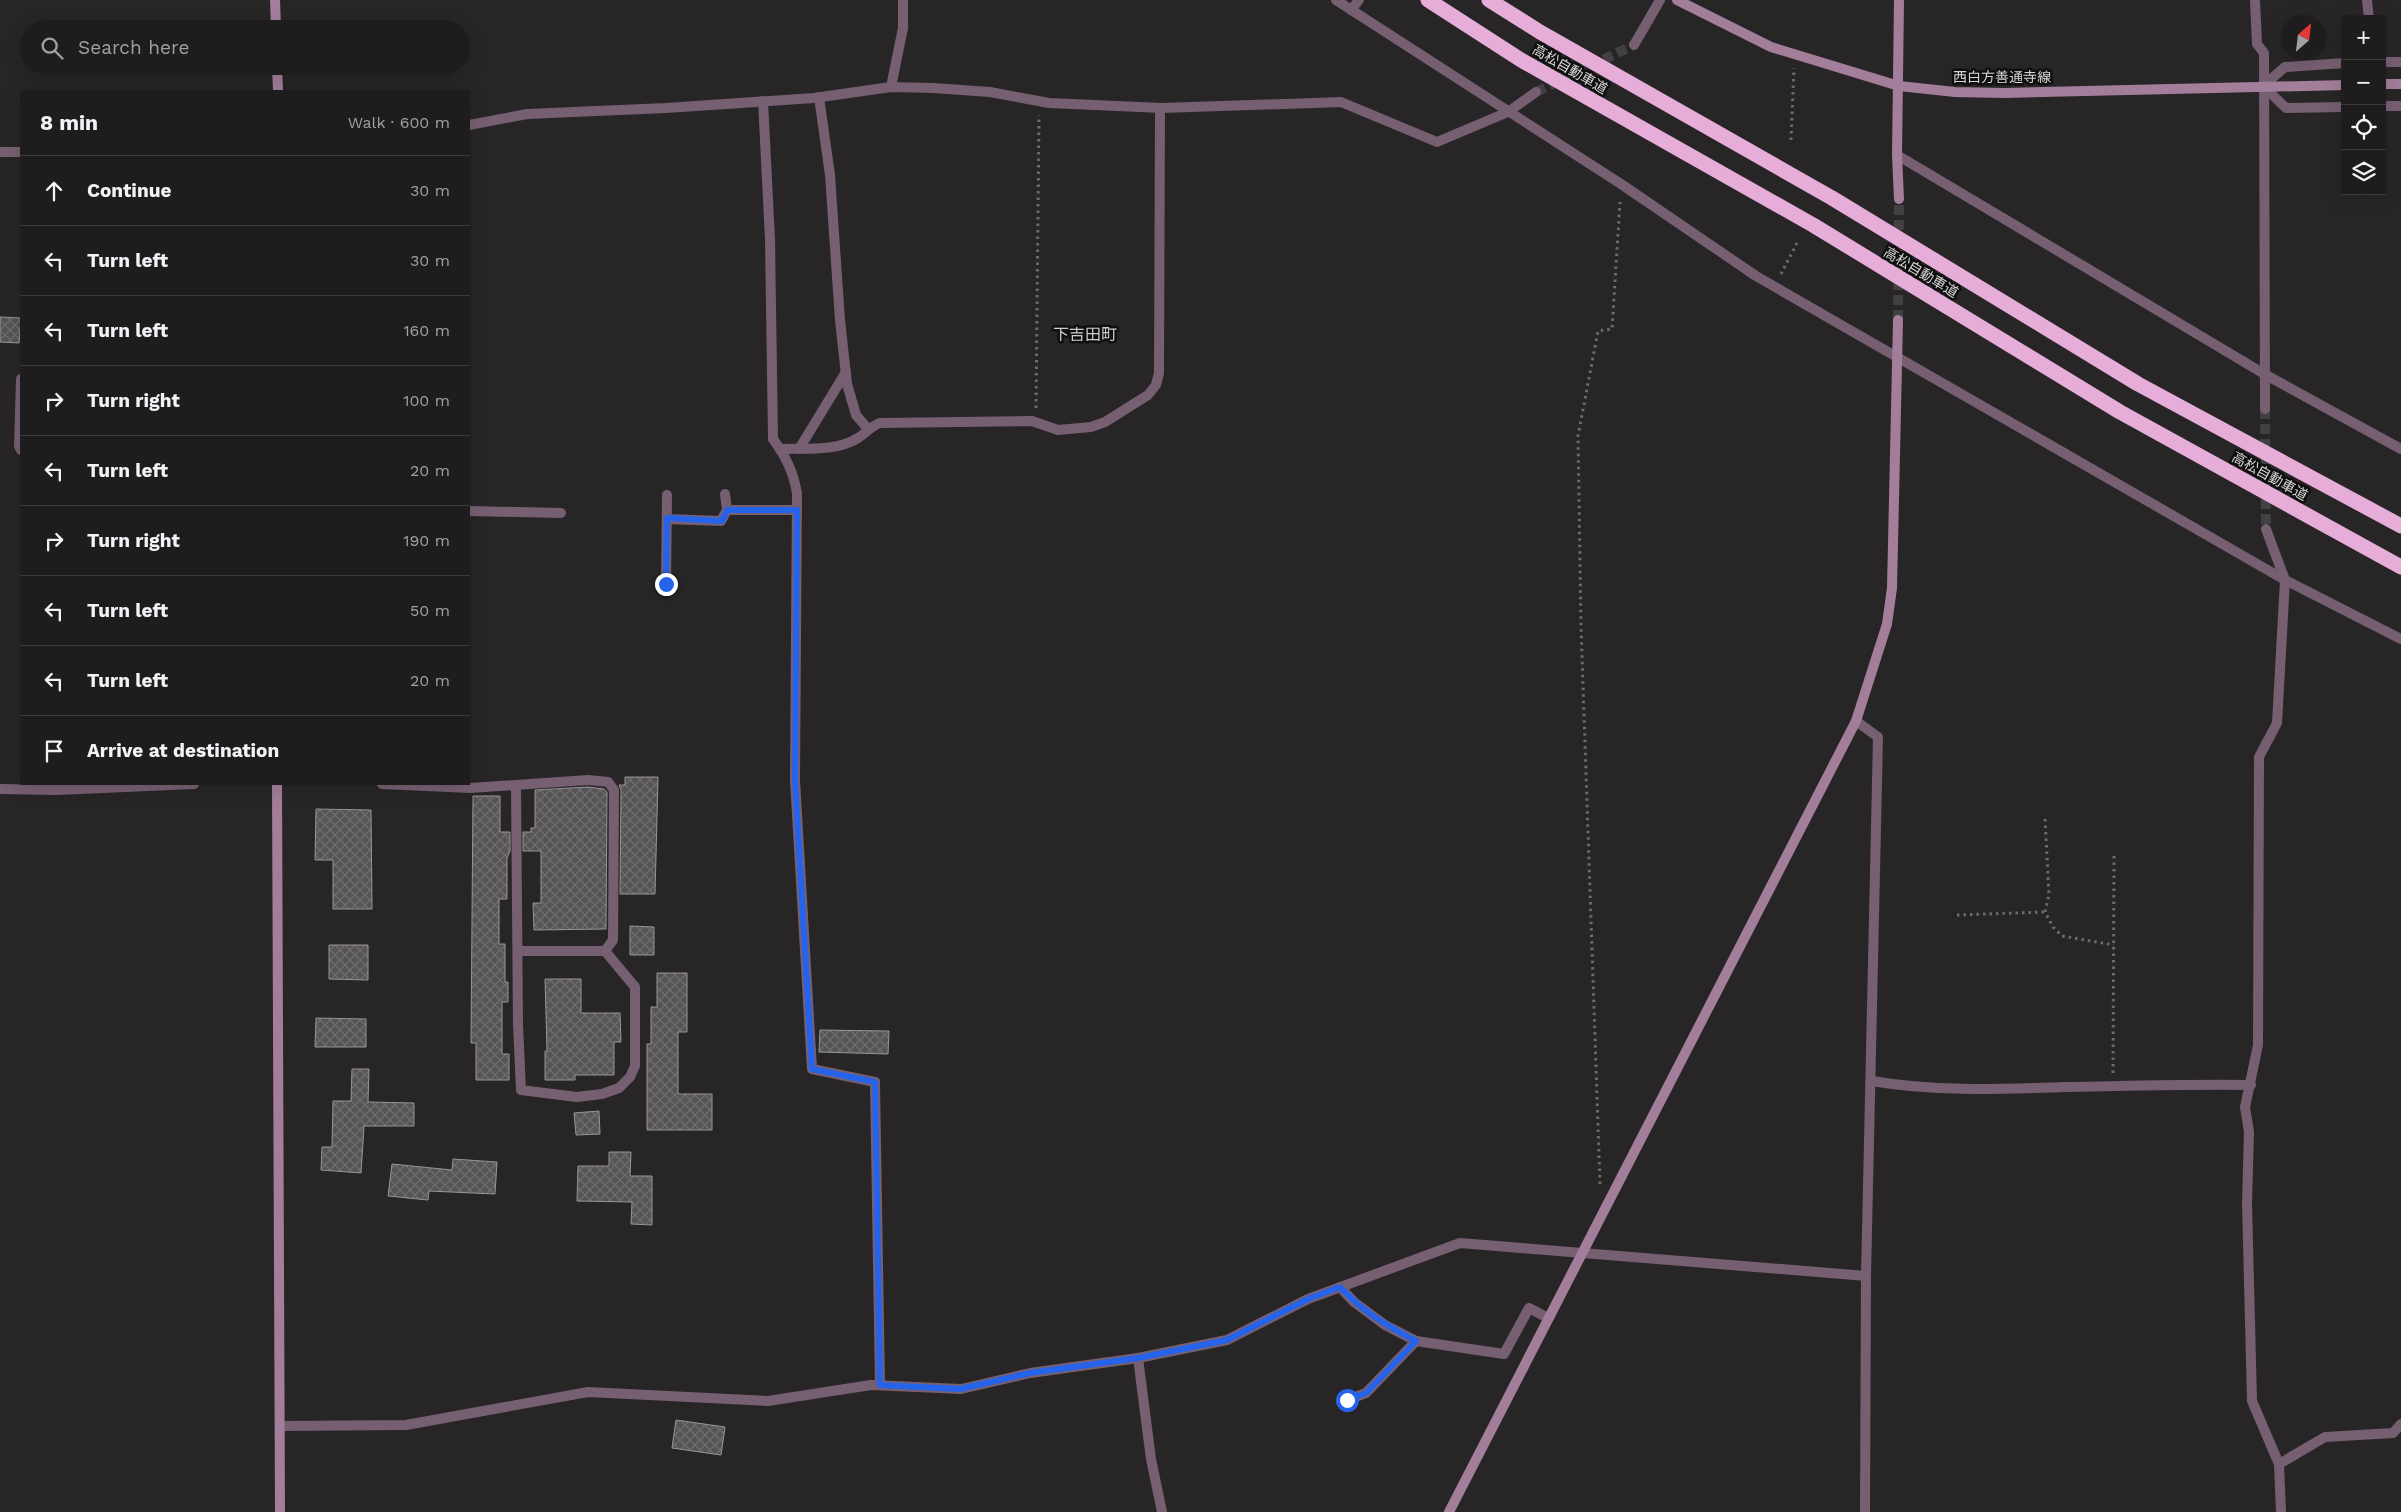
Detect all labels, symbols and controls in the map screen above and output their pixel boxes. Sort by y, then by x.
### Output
north arrow [2281,15,2326,60]
map controls [2341,15,2386,195]
button: + [2341,15,2386,60]
search box [20,20,470,75]
icon: search [38,34,66,62]
text: Search here [78,36,189,59]
street label: 高松自動車道 [1530,41,1610,97]
button: − [2341,60,2386,105]
street label: 西白方善通寺線 [1953,69,2051,85]
button: locate [2341,105,2386,150]
text: 8 min [40,110,98,135]
text: Walk · 600 m [348,113,450,132]
button: layers [2341,150,2386,195]
icon: ahead [40,177,68,205]
text: Continue [87,179,171,202]
text: 30 m [410,181,450,200]
street label: 高松自動車道 [1881,244,1961,300]
icon: left [40,247,68,275]
text: Turn left [87,249,168,272]
text: 30 m [410,251,450,270]
icon: left [40,317,68,345]
text: Turn left [87,319,168,342]
text: 160 m [403,321,450,340]
district label: 下吉田町 [1053,325,1117,344]
icon: right [40,387,68,415]
text: Turn right [87,389,180,412]
text: 100 m [403,391,450,410]
street label: 高松自動車道 [2229,449,2311,503]
icon: left [40,457,68,485]
text: Turn left [87,459,168,482]
text: 20 m [410,461,450,480]
icon: right [40,527,68,555]
text: Turn right [87,529,180,552]
text: 190 m [403,531,450,550]
route end [655,573,678,596]
icon: left [40,597,68,625]
text: Turn left [87,599,168,622]
text: 50 m [410,601,450,620]
icon: left [40,667,68,695]
text: Turn left [87,669,168,692]
text: 20 m [410,671,450,690]
icon: arrive [40,737,68,765]
text: Arrive at destination [87,739,279,762]
route start [1336,1389,1359,1412]

